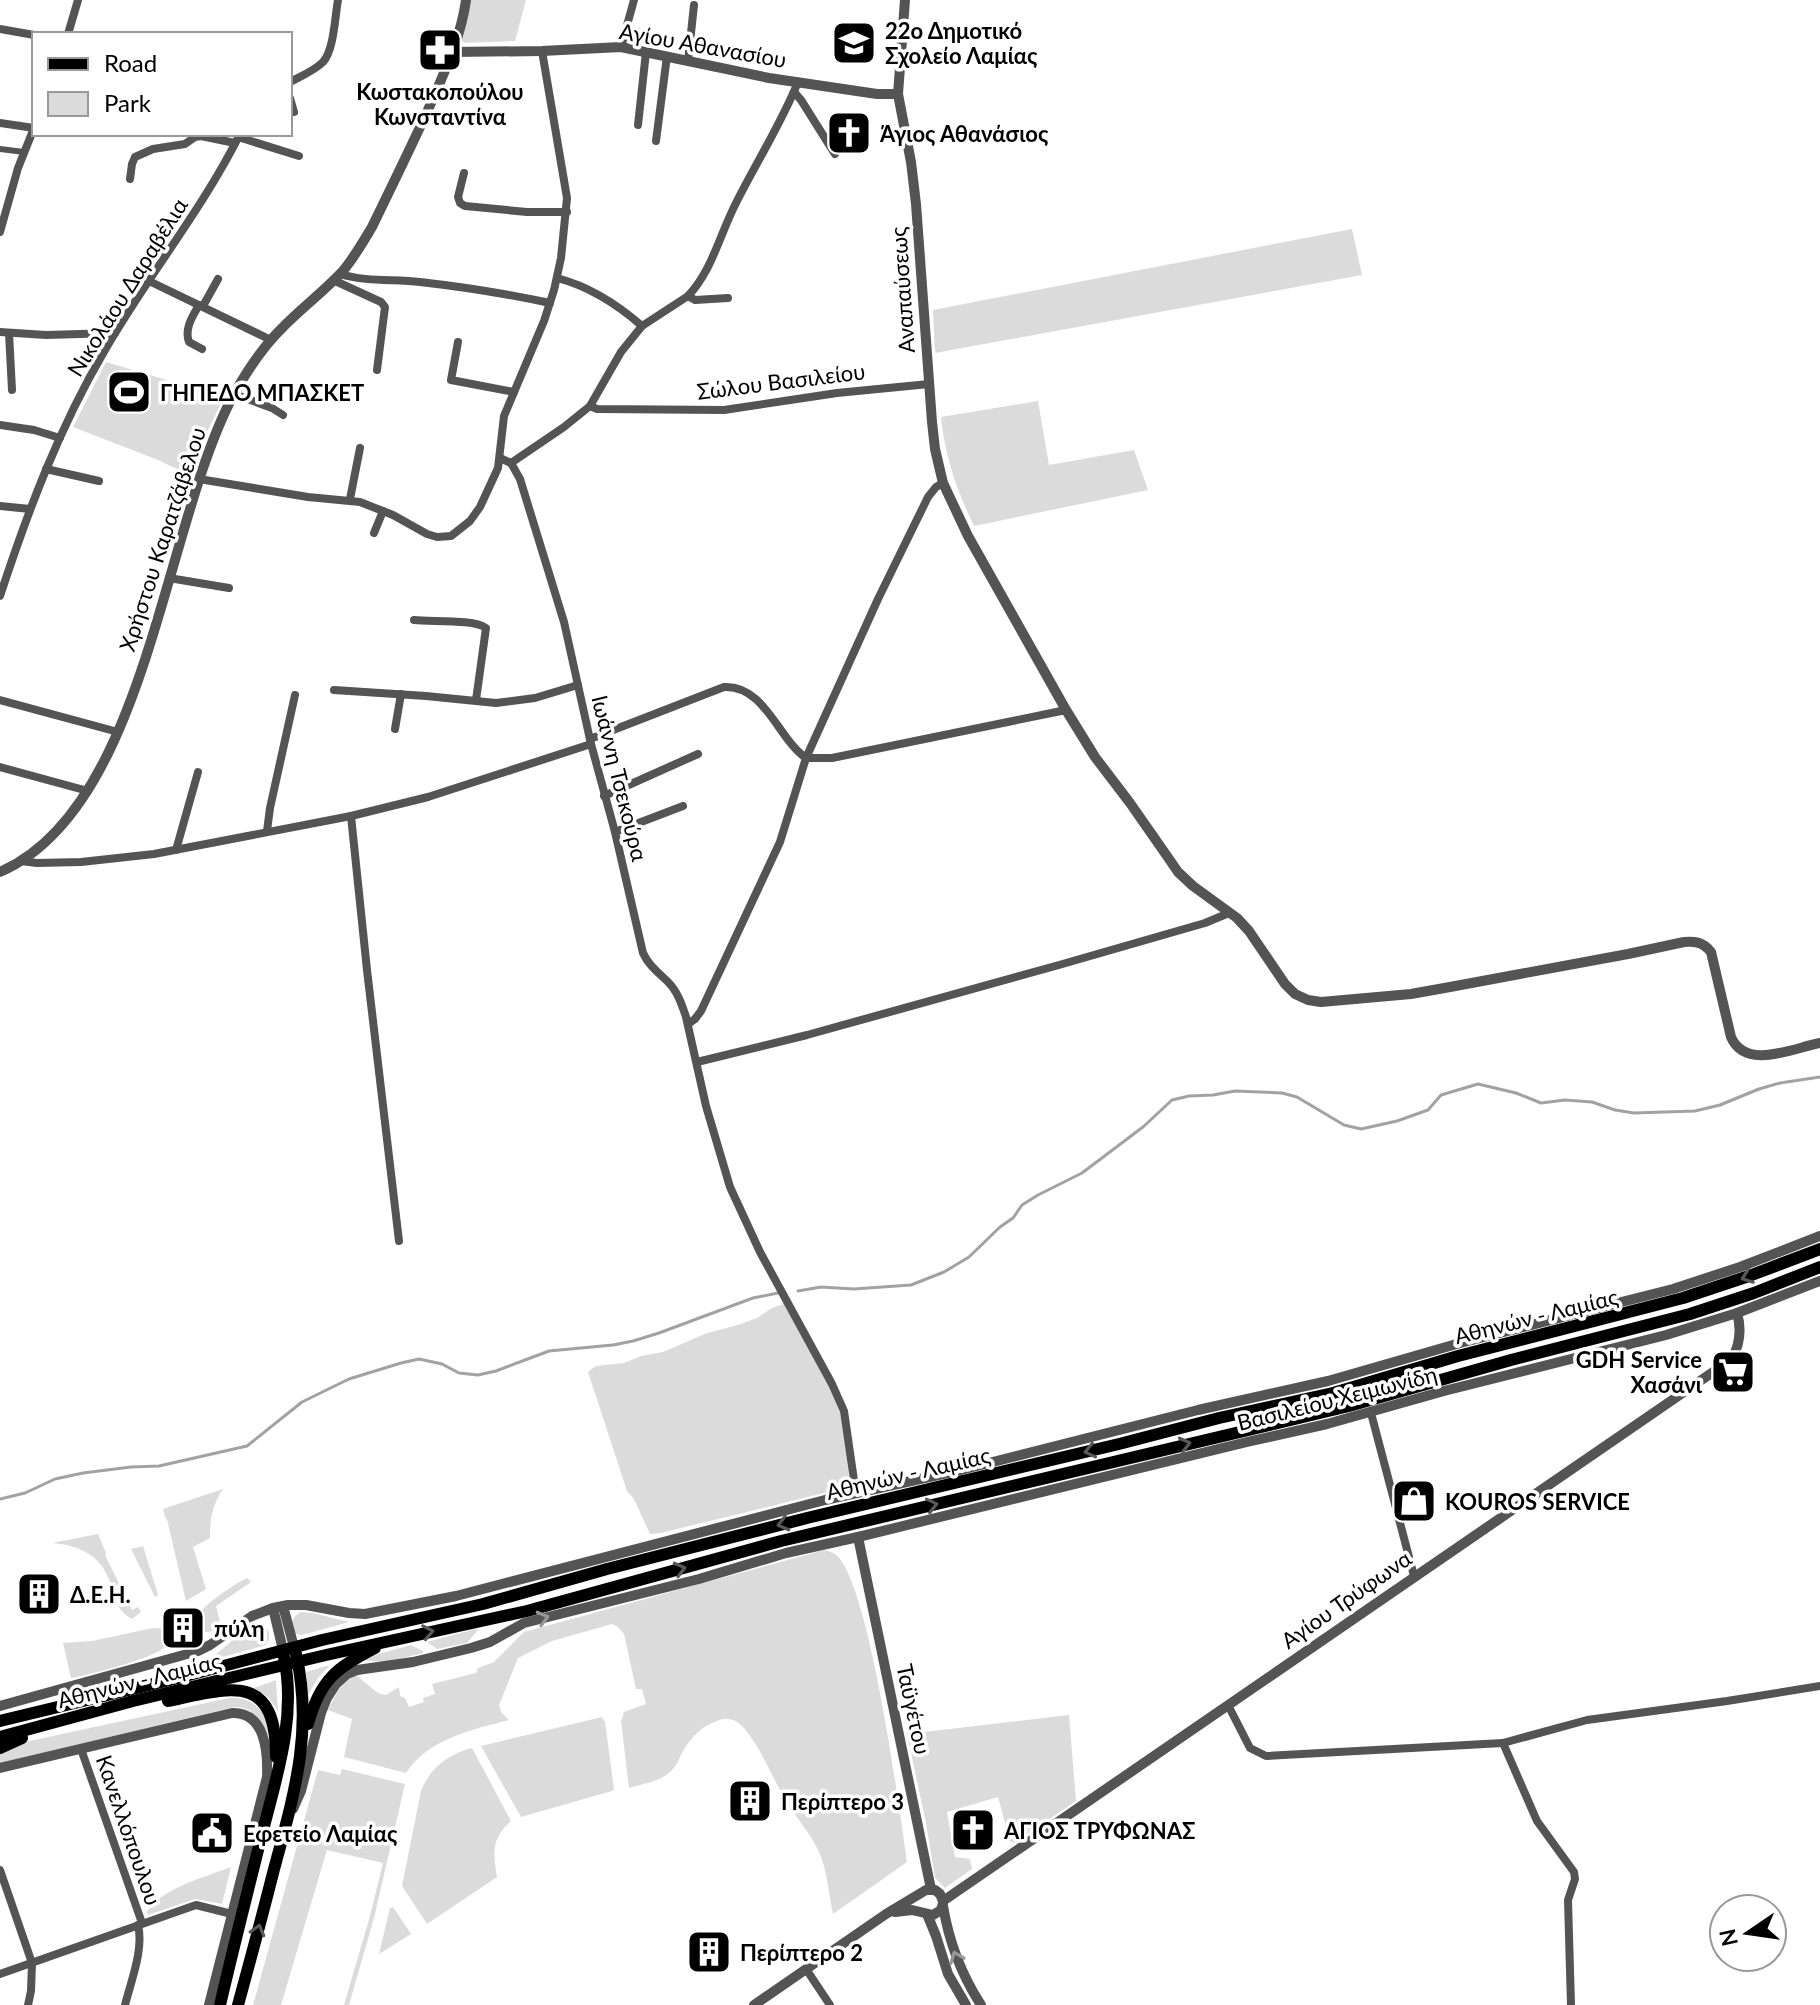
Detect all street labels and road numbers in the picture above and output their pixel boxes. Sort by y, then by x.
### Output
street label: Αγίου Αθανασίου [617,17,789,73]
street label: Νικολάου Δαραβέλια [61,193,193,381]
street label: Αναπαύσεως [884,226,920,354]
street label: Σώλου Βασιλείου [695,357,867,405]
street label: Χρήστου Καρατζάβελου [113,424,211,654]
street label: Ιωάννη Τσεκούρα [586,692,654,864]
street label: Αθηνών - Λαμίας [1451,1283,1621,1349]
street label: Βασιλείου Χειμωνίδη [1234,1360,1440,1436]
street label: Αθηνών - Λαμίας [823,1441,993,1505]
street label: Αγίου Τρύφωνα [1276,1544,1416,1654]
street label: Αθηνών - Λαμίας [54,1647,224,1713]
street label: Ταϋγέτου [891,1661,937,1757]
street label: Κανελλόπουλου [91,1751,167,1909]

